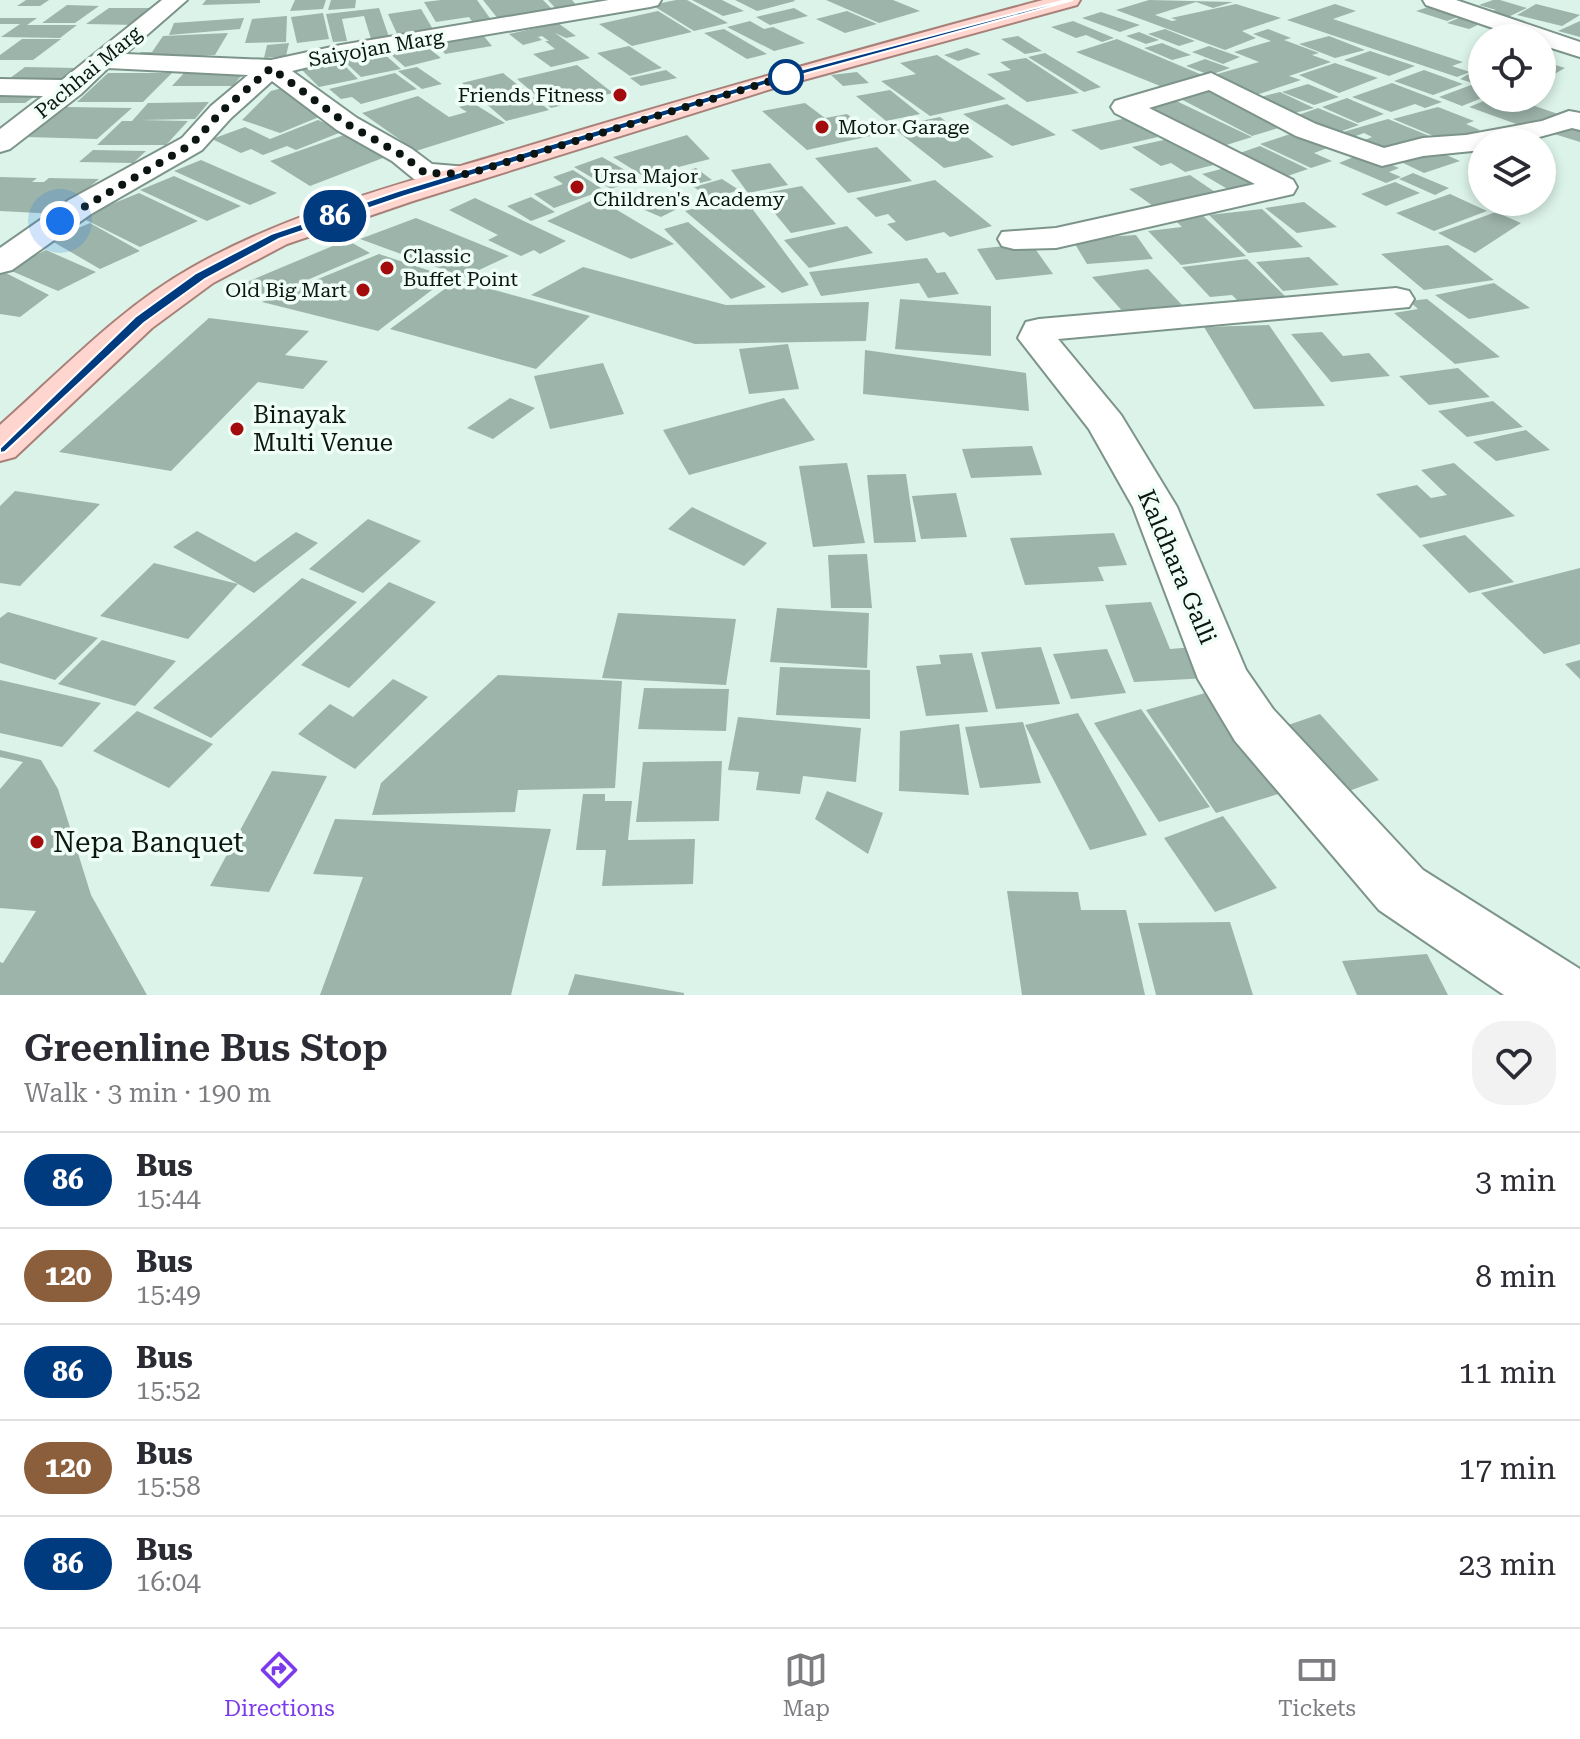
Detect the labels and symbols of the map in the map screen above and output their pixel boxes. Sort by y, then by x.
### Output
street label: Pachhai Marg [30,20,146,123]
street label: Saiyojan Marg [306,24,446,72]
unlabelled marker [769,60,803,94]
place label: Friends Fitness [458,83,604,107]
marker: Friends Fitness [611,86,629,104]
place label: Motor Garage [838,115,969,139]
marker: Motor Garage [813,118,831,136]
place label: Ursa Major Children's Academy [593,164,785,211]
marker: Ursa Major Children's Academy [568,178,586,196]
line badge: 86 [299,190,371,242]
your location [40,201,80,241]
place label: Classic Buffet Point [403,244,519,291]
marker: Classic Buffet Point [378,259,396,277]
place label: Old Big Mart [225,278,348,302]
marker: Old Big Mart [354,281,372,299]
place label: Binayak Multi Venue [253,401,393,457]
marker: Binayak Multi Venue [228,420,246,438]
street label: Kaldhara Galli [1132,486,1222,649]
place label: Nepa Banquet [53,826,244,859]
marker: Nepa Banquet [28,833,46,851]

